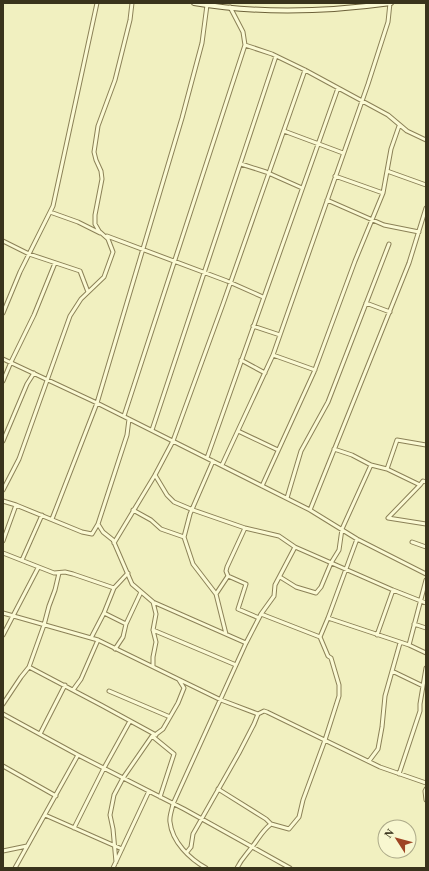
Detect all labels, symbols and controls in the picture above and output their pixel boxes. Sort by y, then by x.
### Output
north arrow [377,819,417,859]
text: N [382,826,396,840]

